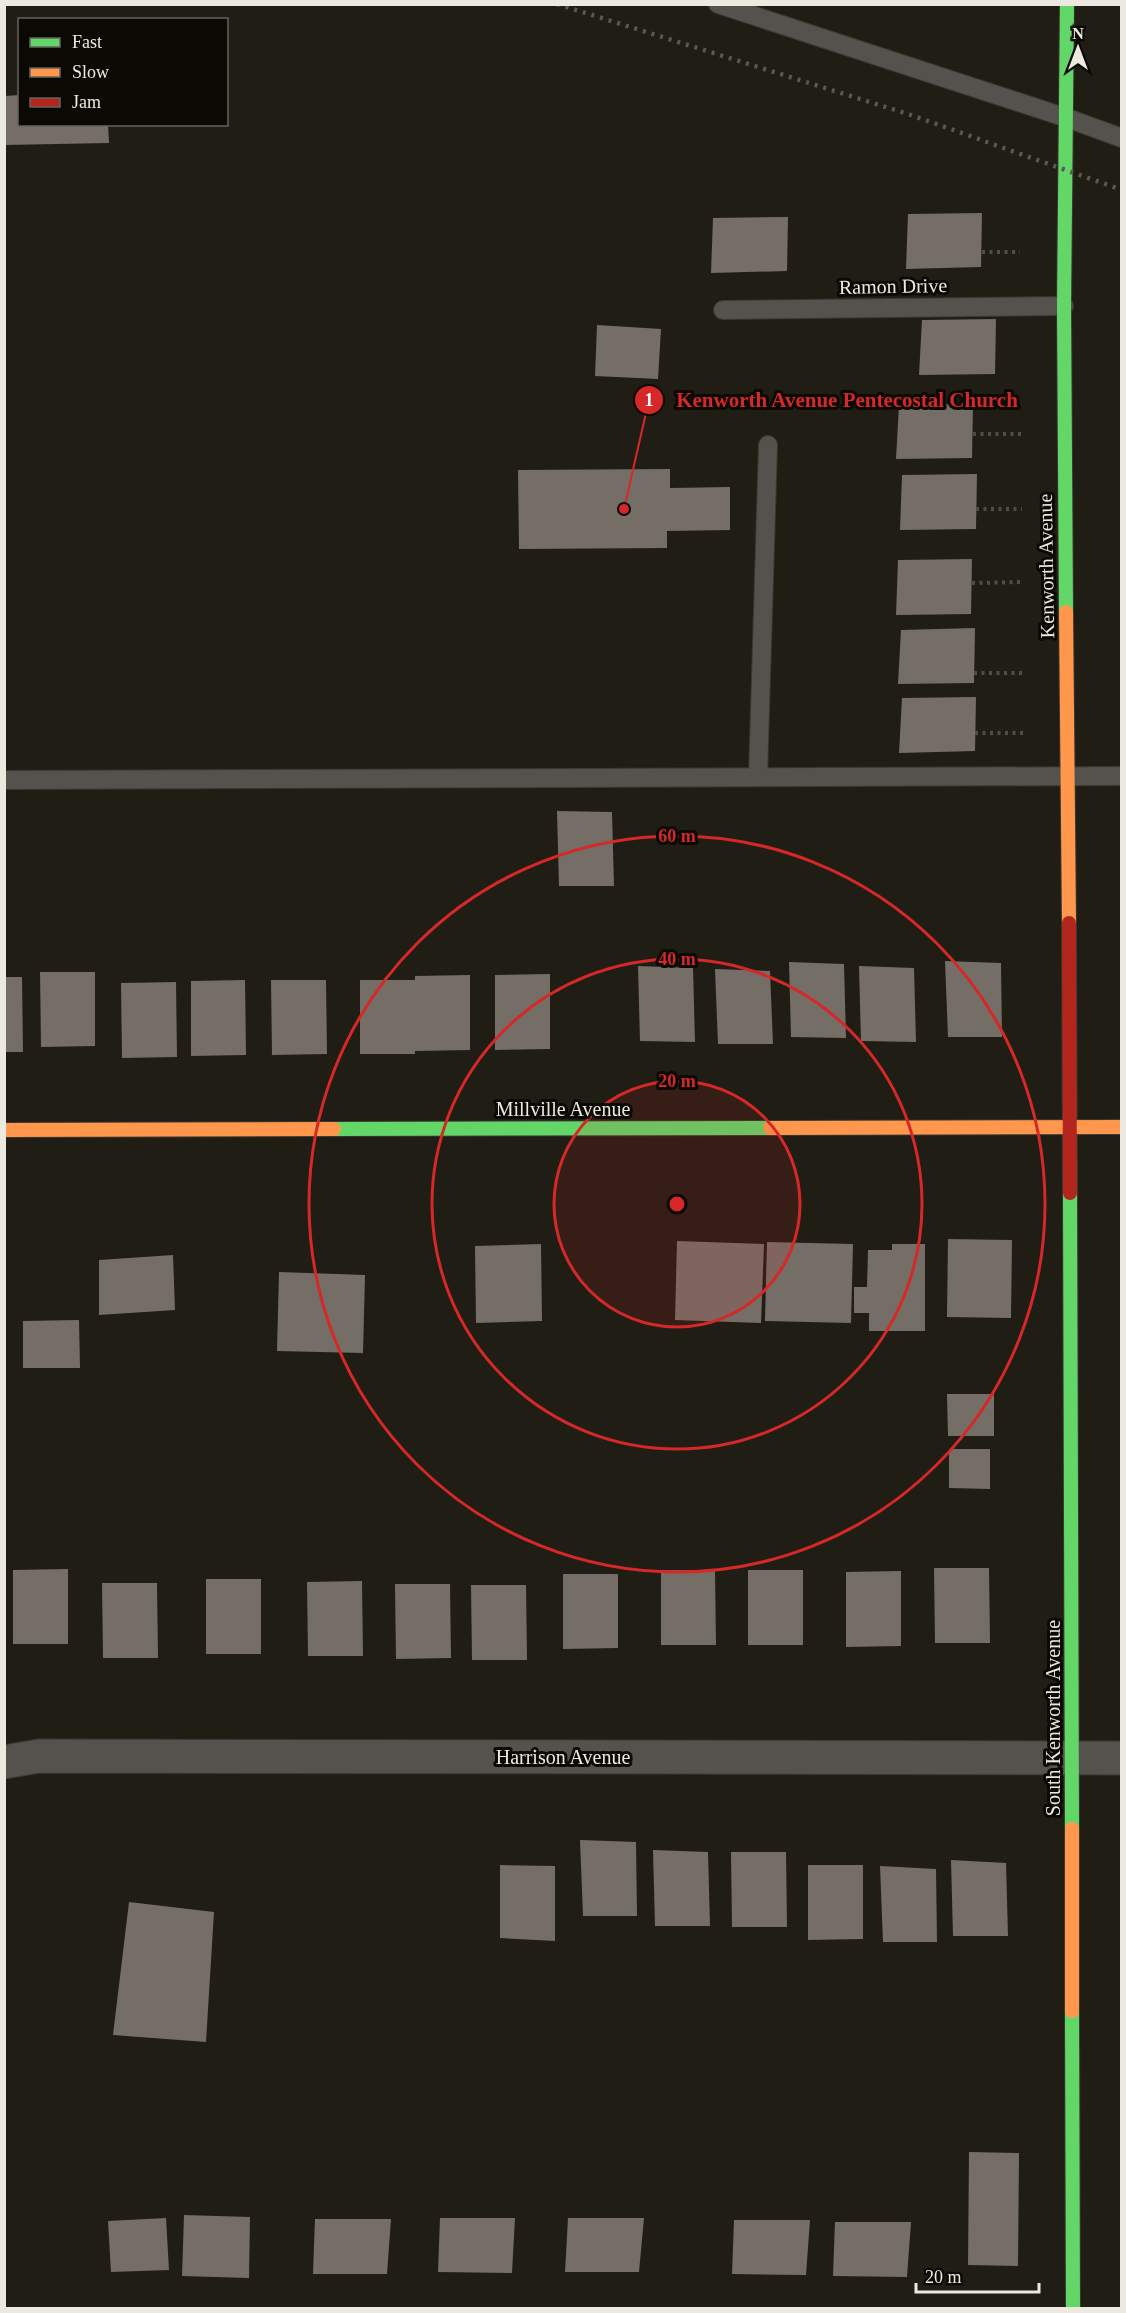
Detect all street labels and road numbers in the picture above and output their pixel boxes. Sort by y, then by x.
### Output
street label: Ramon Drive [839,274,947,298]
street label: Kenworth Avenue [1034,493,1058,638]
street label: Millville Avenue [496,1098,630,1120]
street label: South Kenworth Avenue [1042,1620,1064,1816]
street label: Harrison Avenue [496,1746,630,1768]

